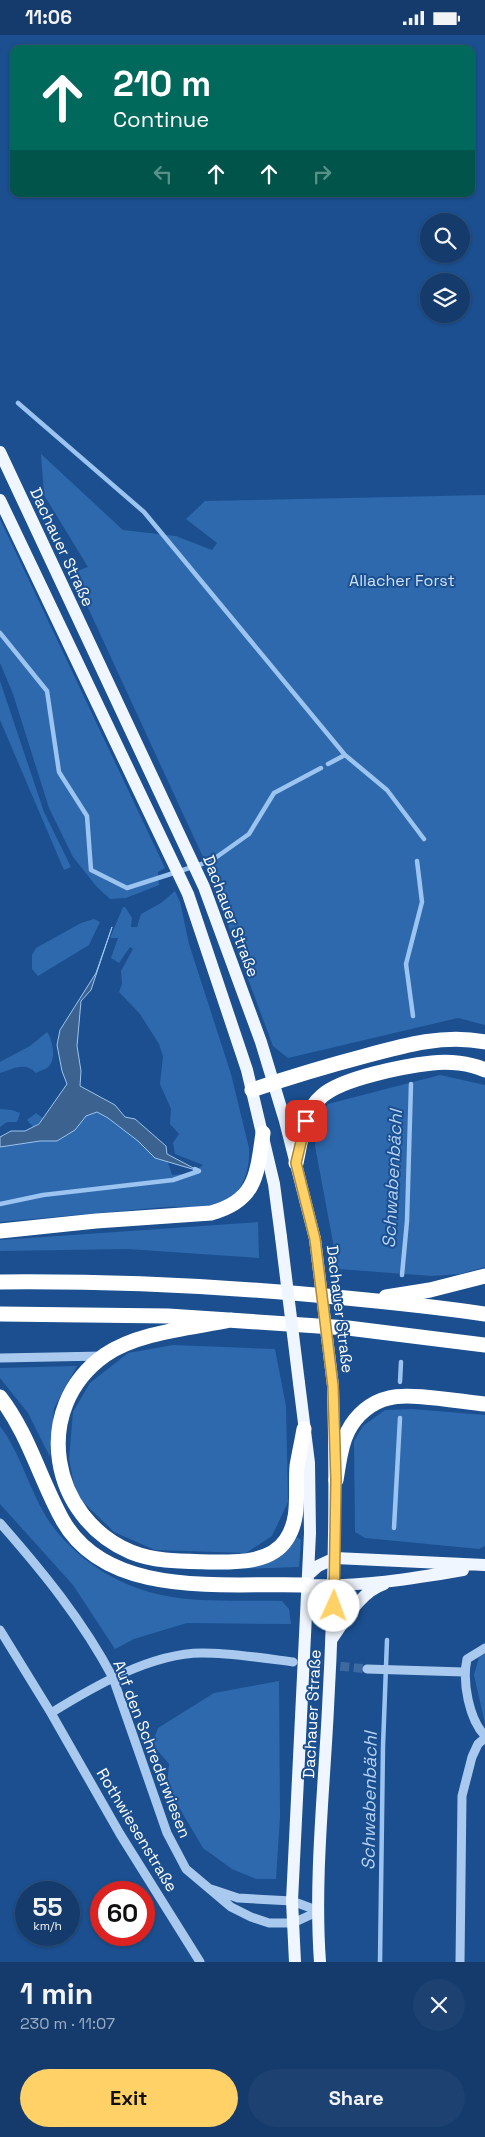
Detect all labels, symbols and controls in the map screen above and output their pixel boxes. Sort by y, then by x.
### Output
text: 11:06 [25,5,72,30]
text: 210 m [113,62,211,106]
icon: ahead [30,65,95,130]
text: Continue [113,105,209,133]
icon: left [149,160,177,188]
icon: ahead [202,160,230,188]
icon: ahead [255,160,283,188]
icon: right [308,160,336,188]
map controls [420,213,470,323]
button: search [420,213,470,263]
button: layers [420,273,470,323]
street label: Dachauer Straße [25,484,99,610]
park label: Allacher Forst [349,570,455,591]
street label: Dachauer Straße [198,852,264,980]
pin [285,1100,327,1142]
icon: arrive [292,1107,320,1135]
water label: Schwabenbächl [377,1107,407,1249]
street label: Dachauer Straße [322,1244,358,1374]
position arrow [307,1579,359,1631]
street label: Dachauer Straße [298,1649,326,1779]
street label: Auf den Schrederwiesen [108,1657,196,1841]
water label: Schwabenbächl [356,1729,382,1870]
street label: Rothwiesenstraße [92,1764,182,1896]
speed limit sign: 60 [90,1881,155,1946]
text: 55 [32,1891,63,1923]
text: km/h [33,1918,62,1934]
text: 1 min [20,1974,93,2013]
button: close [413,1979,465,2031]
text: 230 m · 11:07 [20,2013,115,2034]
button: Exit [20,2069,238,2127]
button: Share [248,2069,465,2127]

